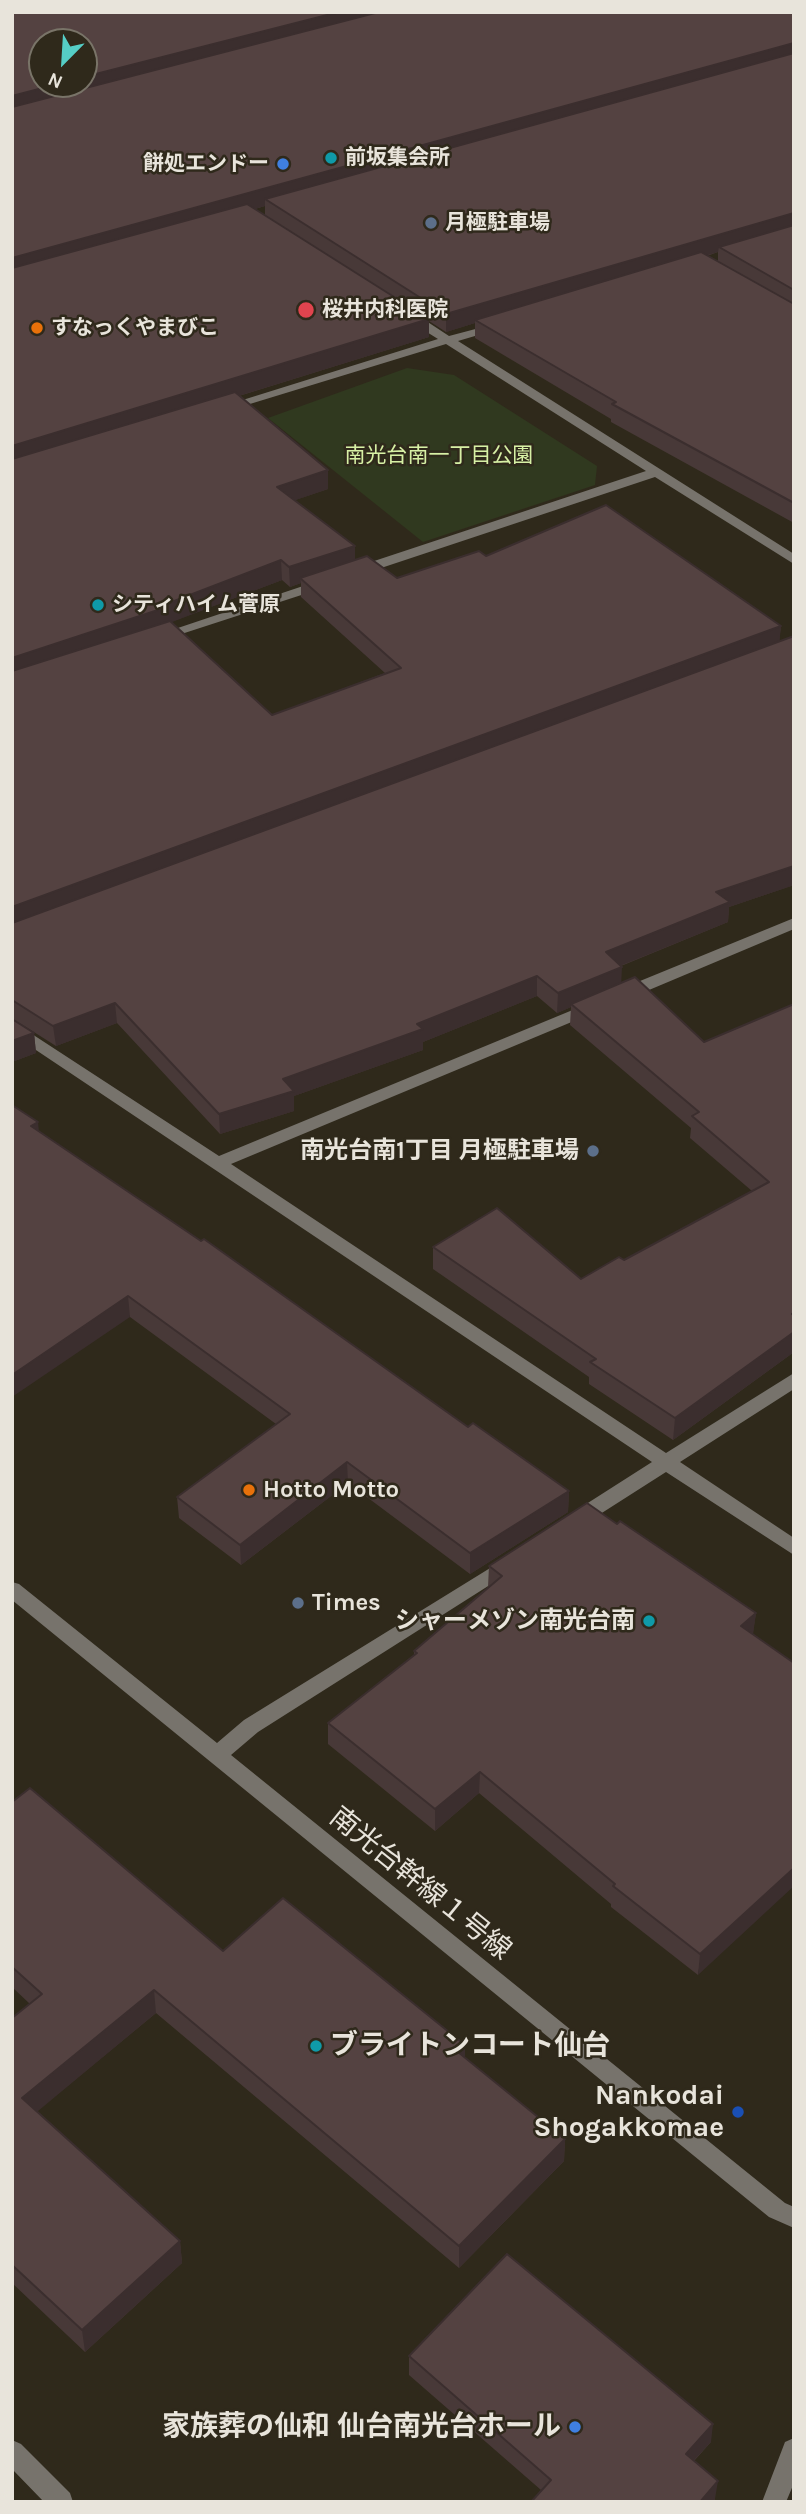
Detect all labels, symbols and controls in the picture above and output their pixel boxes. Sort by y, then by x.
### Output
north arrow [28,28,98,98]
text: N [45,68,66,93]
place label: 前坂集会所 [345,145,450,171]
marker: 前坂集会所 [323,150,339,166]
place label: 餅処エンドー [143,151,269,177]
marker: 餅処エンドー [275,156,291,172]
place label: 月極駐車場 [445,210,550,236]
marker: 月極駐車場 [423,215,439,231]
place label: 桜井内科医院 [322,297,448,323]
marker: 桜井内科医院 [296,300,316,320]
place label: すなっくやまびこ [51,315,219,341]
marker: すなっくやまびこ [29,320,45,336]
park label: 南光台南一丁目公園 [345,443,533,469]
place label: シティハイム菅原 [112,592,280,618]
marker: シティハイム菅原 [90,597,106,613]
place label: 南光台南1丁目 月極駐車場 [300,1137,579,1165]
marker: 南光台南1丁目 月極駐車場 [585,1143,601,1159]
place label: Hotto Motto [263,1476,399,1504]
marker: Hotto Motto [241,1482,257,1498]
place label: Times [312,1589,381,1617]
marker: Times [290,1595,306,1611]
place label: シャーメゾン南光台南 [395,1607,635,1635]
marker: シャーメゾン南光台南 [641,1613,657,1629]
street label: 南光台幹線１号線 [322,1800,518,1968]
place label: ブライトンコート仙台 [330,2029,610,2063]
marker: ブライトンコート仙台 [308,2038,324,2054]
place label: Nankodai Shogakkomae [533,2079,724,2145]
marker: Nankodai Shogakkomae [730,2104,746,2120]
place label: 家族葬の仙和 仙台南光台ホール [162,2410,561,2444]
marker: 家族葬の仙和 仙台南光台ホール [567,2419,583,2435]

